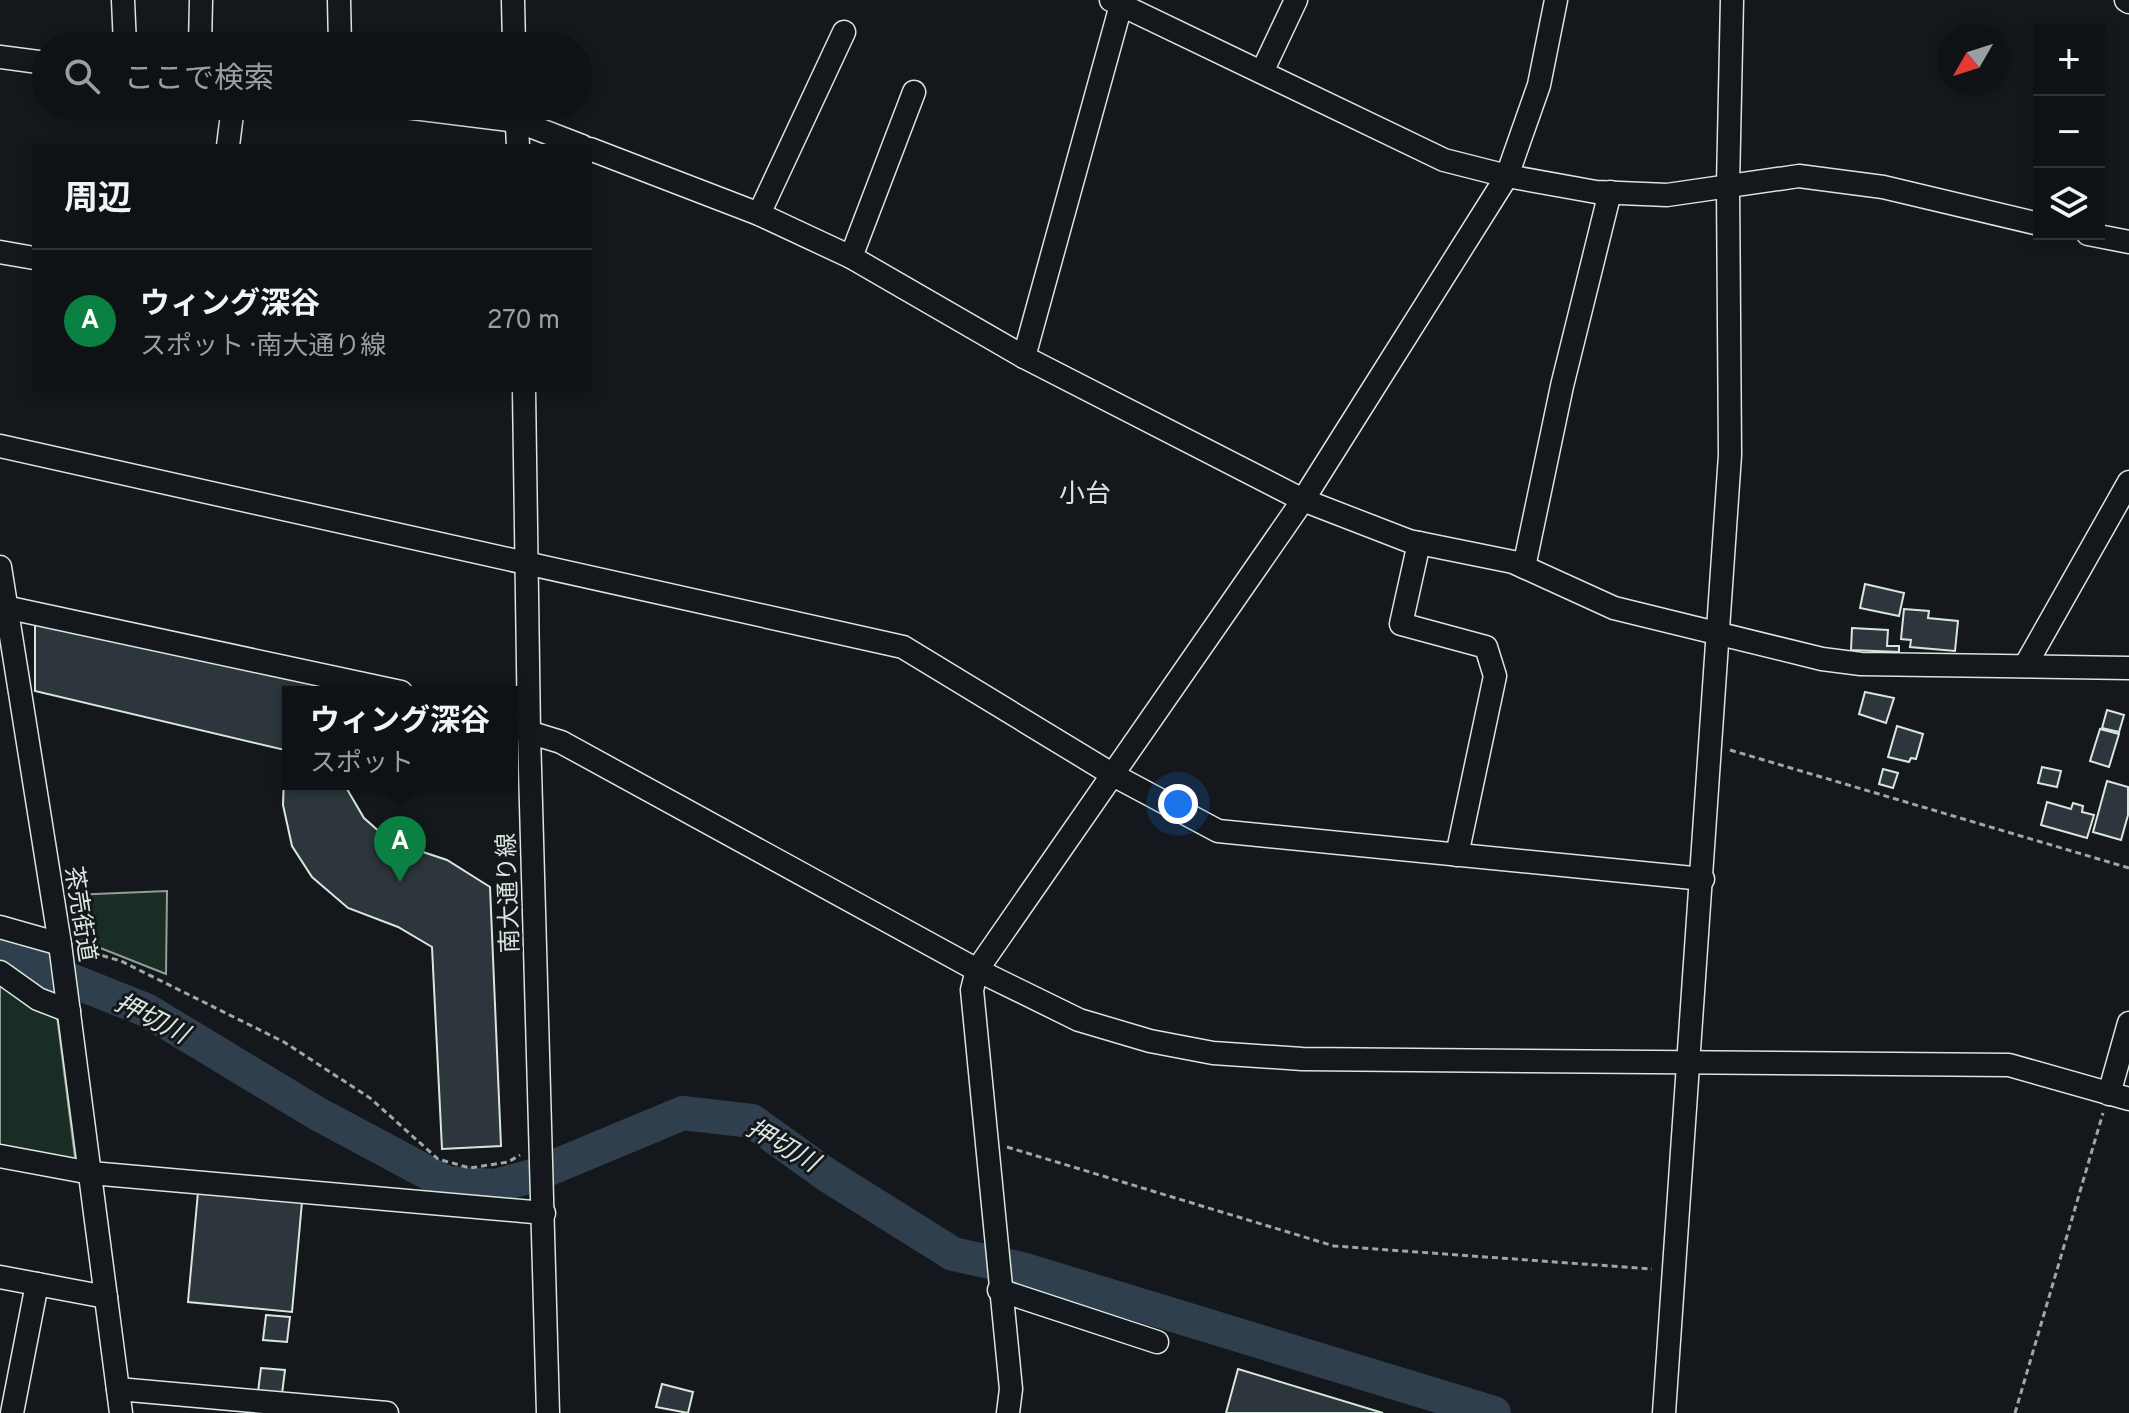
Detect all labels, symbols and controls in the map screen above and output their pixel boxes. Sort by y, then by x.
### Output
north arrow [1937,24,2009,96]
map controls [2033,24,2105,240]
button: + [2033,24,2105,96]
search box [32,32,592,120]
icon: search [60,54,104,98]
text: ここで検索 [124,62,274,99]
button: − [2033,96,2105,168]
button: layers [2033,168,2105,240]
text: 周辺 [64,179,132,222]
text: ウィング深谷 [140,287,320,324]
text: A [81,305,99,338]
text: 270 m [487,305,560,338]
text: スポット · 南大通り線 [140,331,386,364]
district label: 小台 [1059,479,1111,512]
popup [282,686,518,790]
text: ウィング深谷 [310,704,490,741]
text: スポット [310,748,414,781]
your location [1158,784,1198,824]
pin: A [374,816,426,882]
street label: 南大通り線 [493,832,527,953]
street label: 茶売街道 [57,865,101,964]
water label: 押切川 [109,988,196,1054]
water label: 押切川 [740,1113,826,1182]

